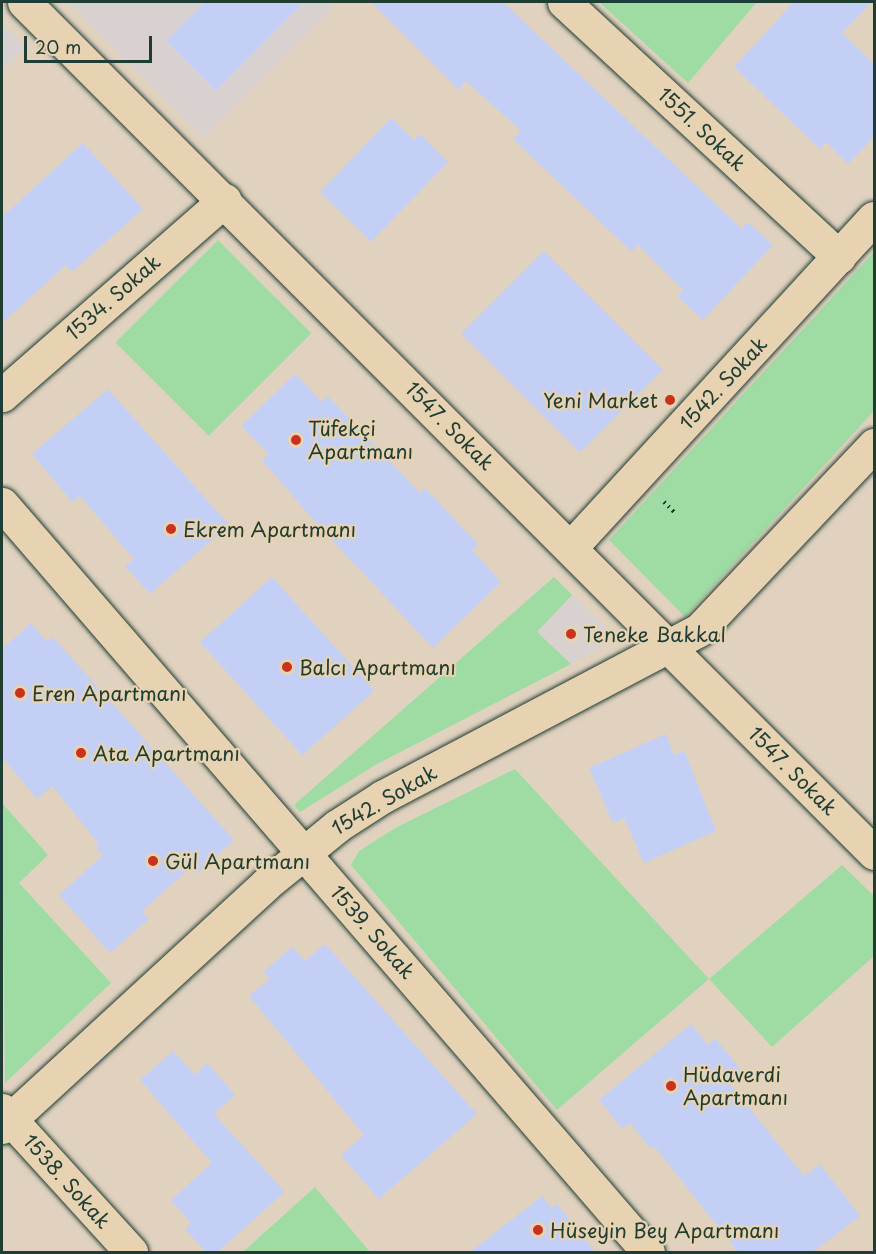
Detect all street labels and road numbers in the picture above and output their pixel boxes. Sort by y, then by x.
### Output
street label: 1551. Sokak [652,81,752,177]
street label: 1534. Sokak [60,249,166,345]
street label: 1542. Sokak [673,331,773,435]
street label: 1547. Sokak [401,377,499,475]
street label: 1547. Sokak [744,722,842,820]
street label: 1542. Sokak [326,760,442,840]
street label: 1539. Sokak [326,881,420,983]
street label: 1538. Sokak [18,1129,116,1233]

